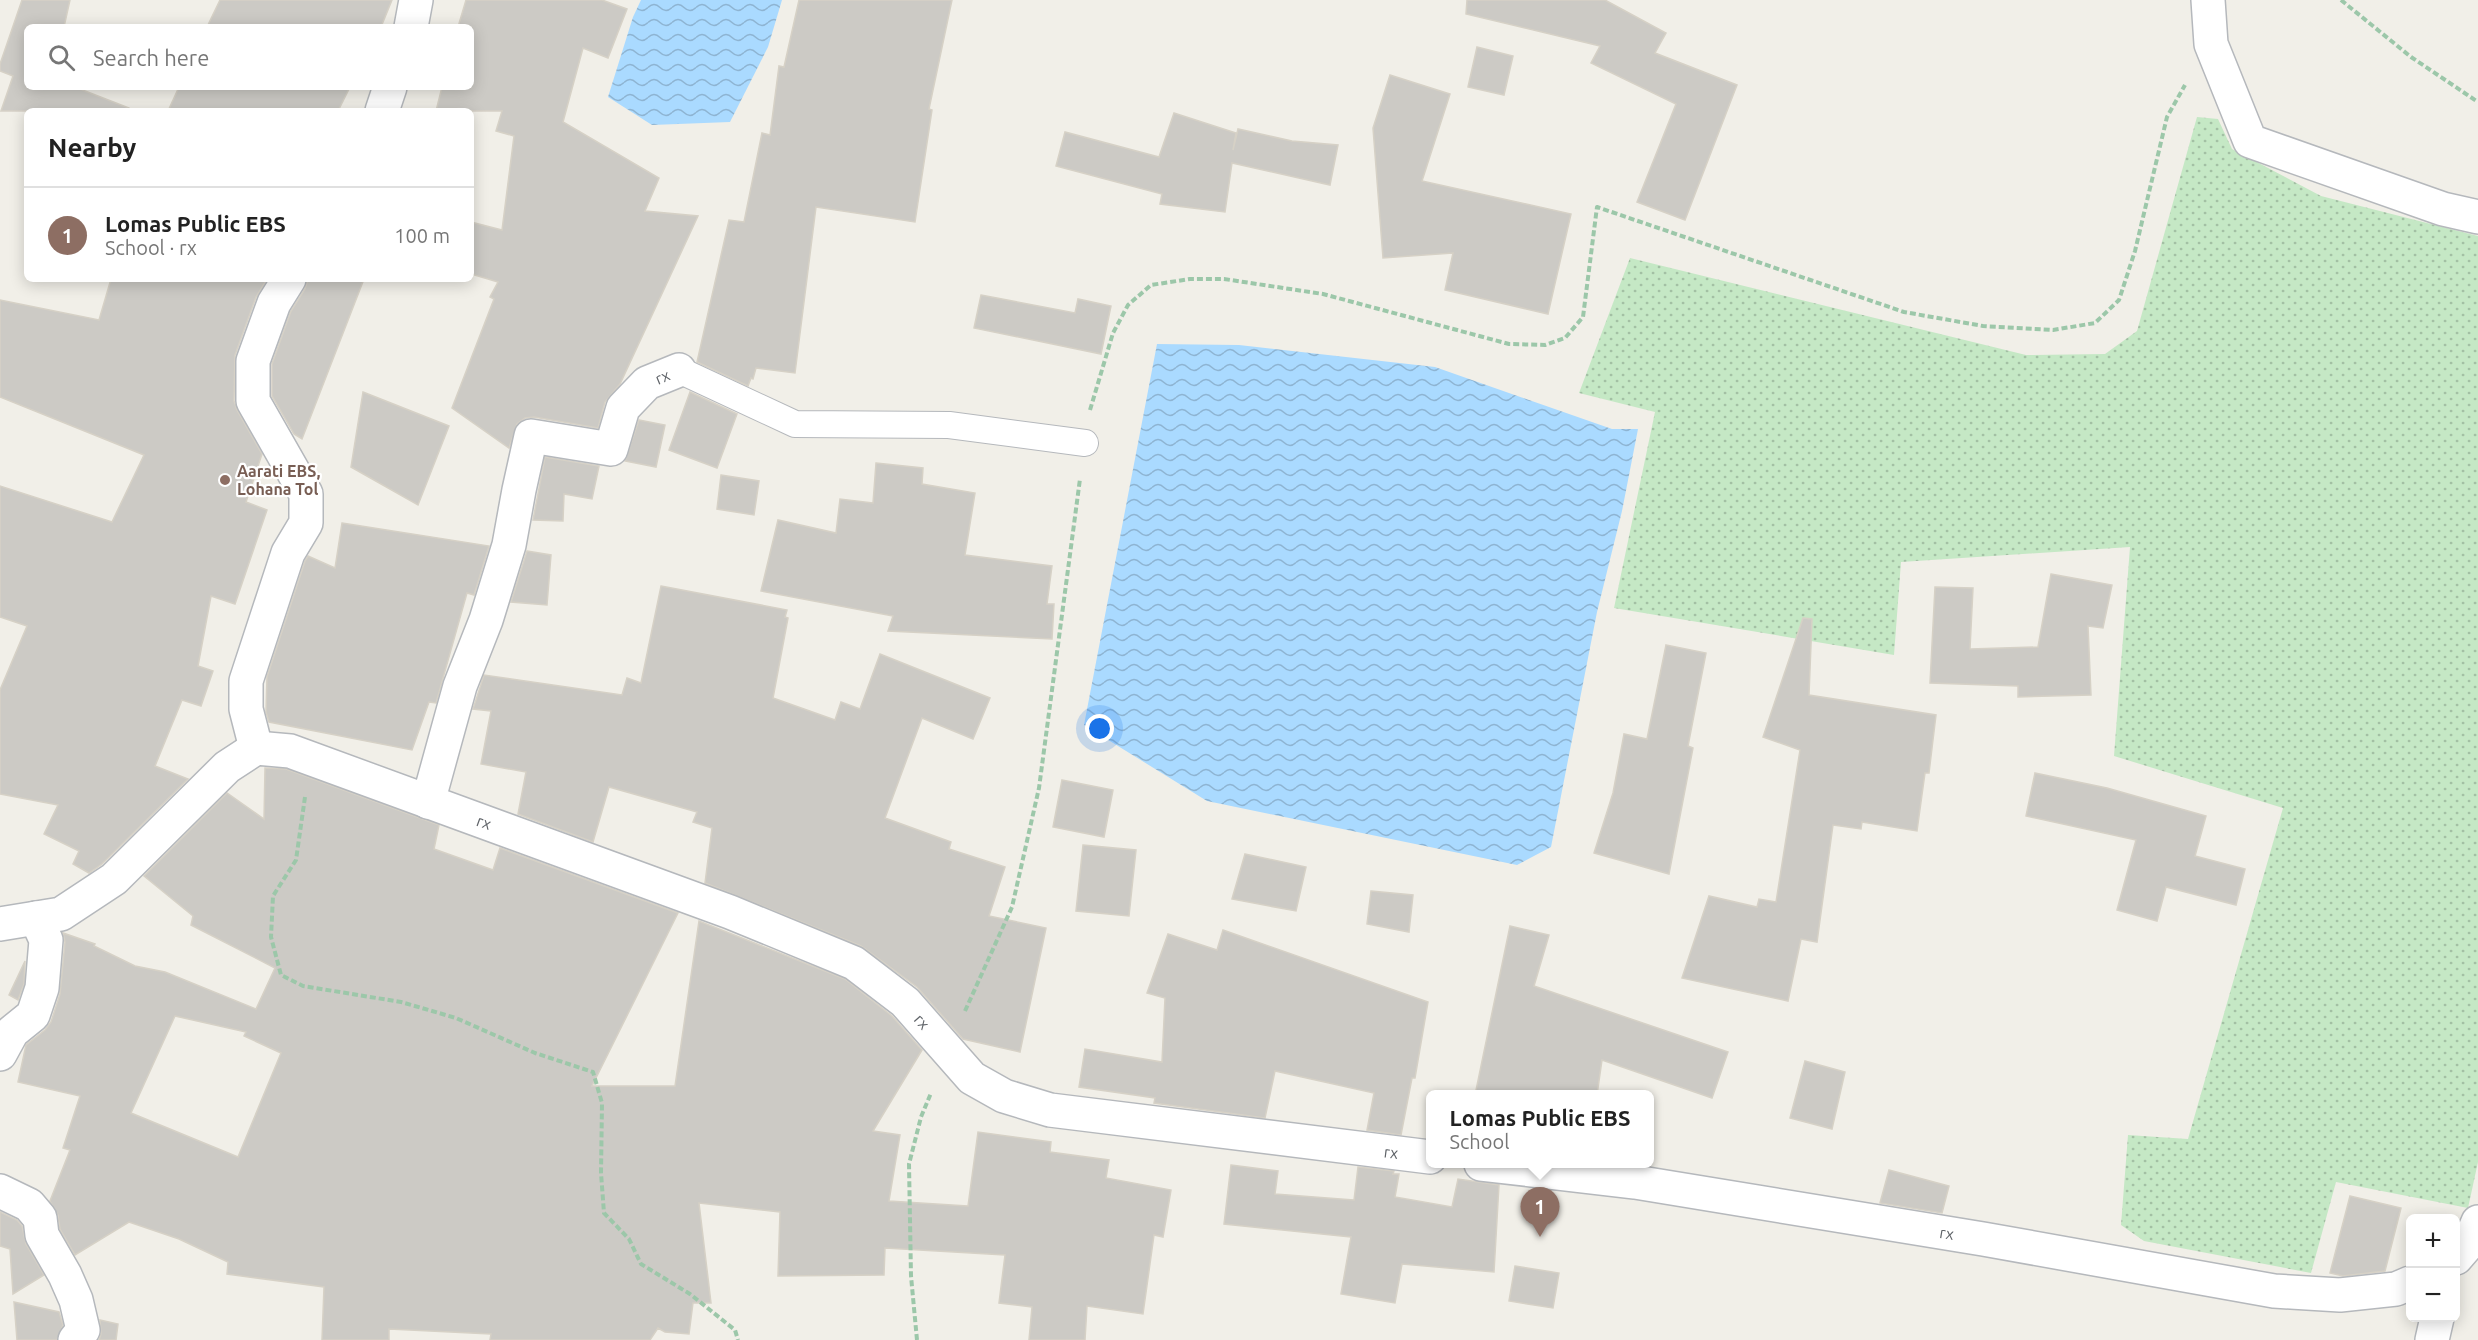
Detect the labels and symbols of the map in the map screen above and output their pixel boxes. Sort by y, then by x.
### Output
street label: rx [652,366,672,388]
place label: Aarati EBS, Lohana Tol [237,462,320,498]
marker: Aarati EBS, Lohana Tol [218,473,232,487]
your location [1085,714,1114,743]
street label: rx [474,811,494,833]
street label: rx [911,1010,934,1033]
street label: rx [1383,1142,1400,1162]
pin: 1 [1520,1188,1560,1237]
street label: rx [1938,1223,1955,1243]

